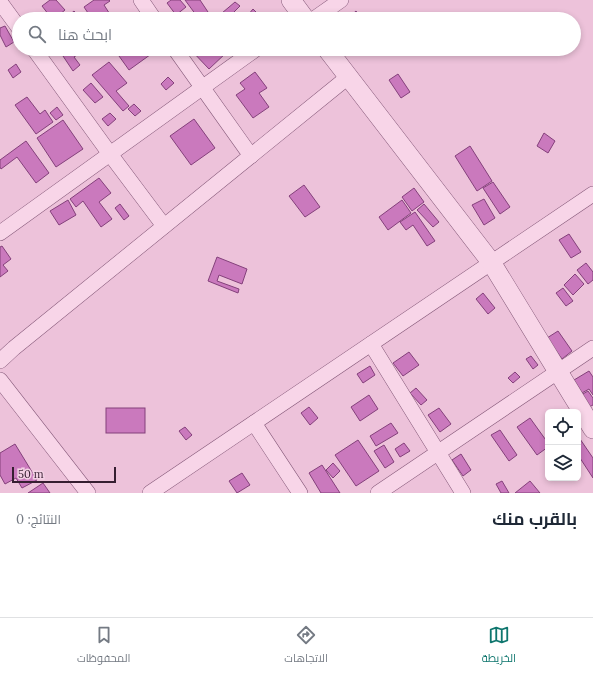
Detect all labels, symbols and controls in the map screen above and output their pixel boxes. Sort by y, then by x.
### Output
search box [12,12,581,56]
icon: search [26,23,48,45]
text: ابحث هنا [58,25,112,44]
map controls [545,409,581,481]
button: locate [545,409,581,445]
button: layers [545,445,581,481]
scale bar [12,465,116,484]
text: 50 m [18,467,44,481]
text: بالقرب منك [492,508,577,530]
text: النتائج: 0 [16,511,61,528]
tab: المحفوظات [77,624,130,668]
tab: الاتجاهات [284,624,328,668]
tab: الخريطة [482,624,516,668]

